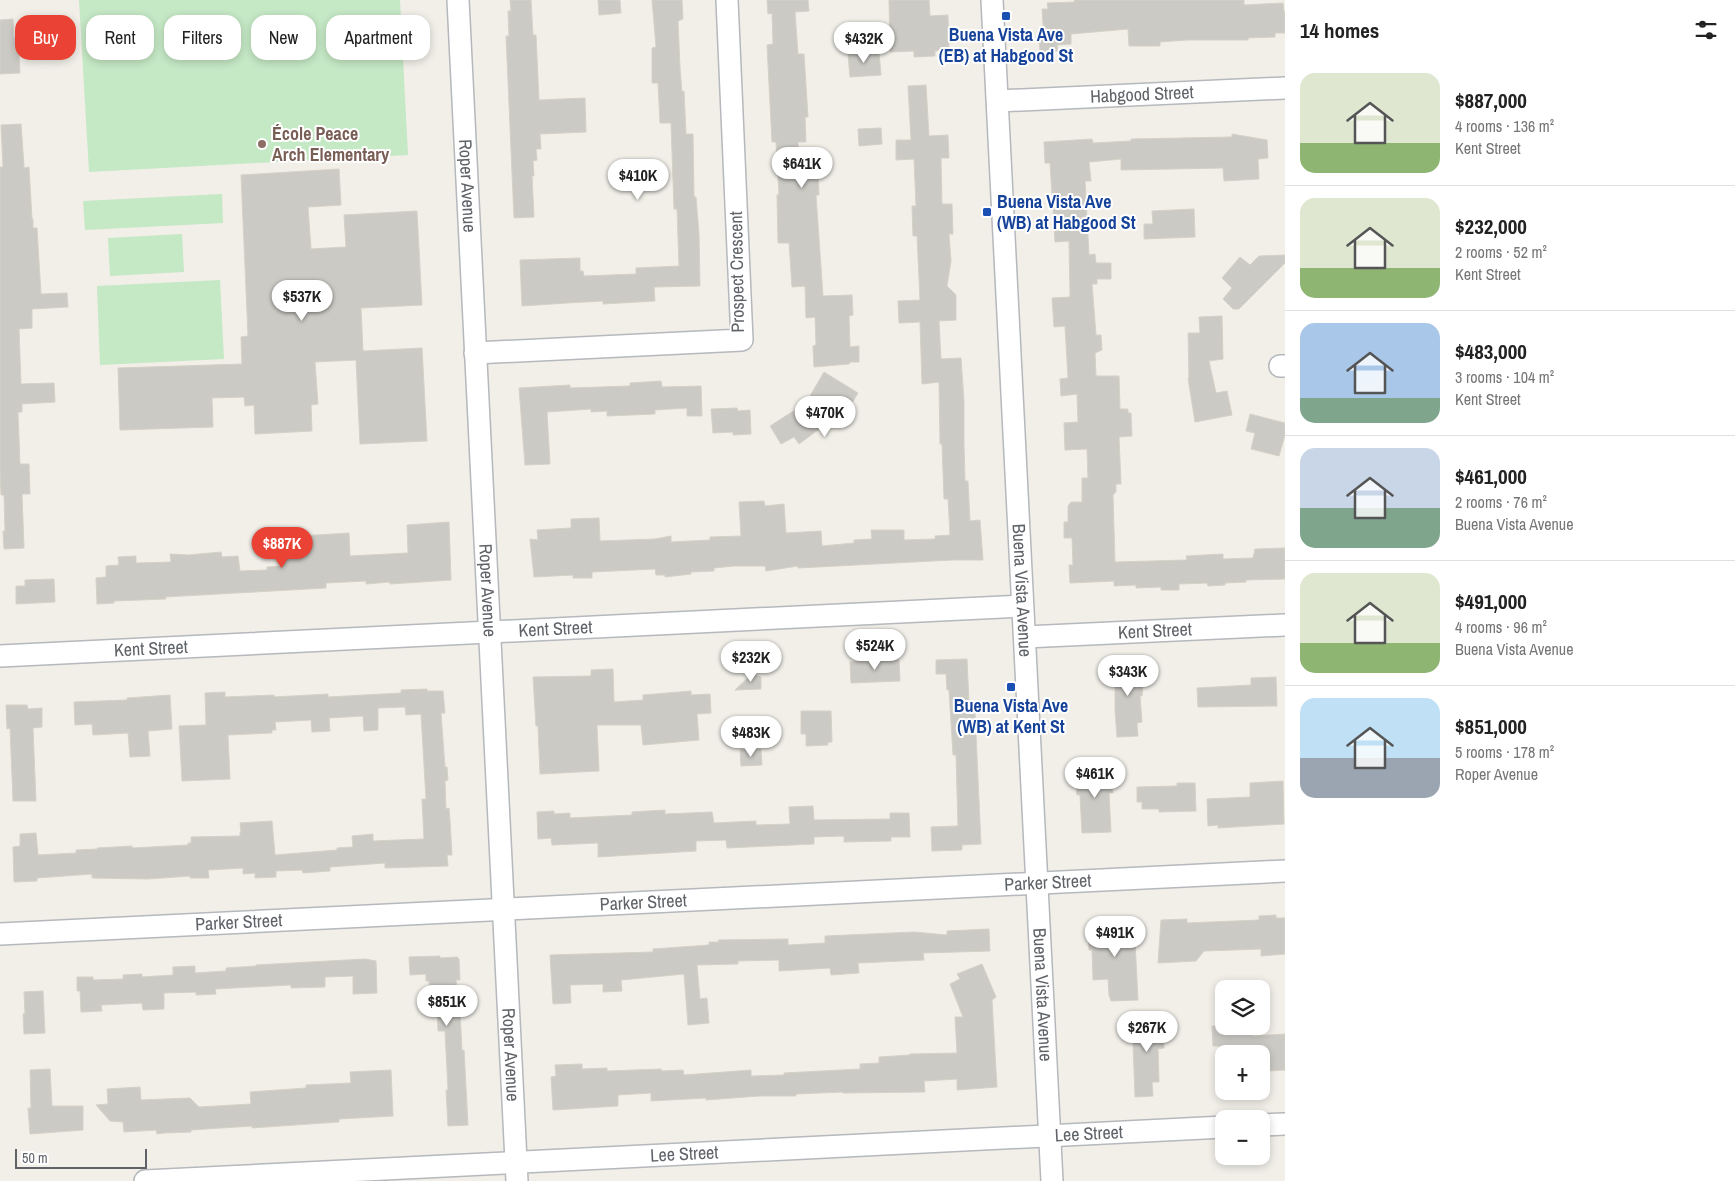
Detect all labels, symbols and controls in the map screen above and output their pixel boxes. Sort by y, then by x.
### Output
marker: Buena Vista Ave (EB) at Habgood St [1000,10,1012,22]
chip: Buy [15,15,76,60]
chip: Rent [86,15,154,60]
chip: Filters [164,15,241,60]
chip: New [251,15,316,60]
chip: Apartment [326,15,430,60]
text: 14 homes [1300,16,1379,45]
icon: filters [1692,16,1720,44]
pin: $432K [829,22,899,64]
place label: Buena Vista Ave (EB) at Habgood St [939,22,1073,68]
text: $432K [845,27,883,49]
street label: Habgood Street [1090,79,1194,109]
text: $887,000 [1455,86,1527,115]
icon: home [1340,93,1400,153]
text: 4 rooms · 136 m² [1455,115,1554,137]
place label: École Peace Arch Elementary [272,121,390,167]
text: Kent Street [1455,137,1521,159]
marker: École Peace Arch Elementary [256,138,268,150]
street label: Roper Avenue [453,138,483,233]
pin: $641K [767,146,837,189]
text: $641K [783,152,821,174]
pin: $410K [603,158,673,201]
text: $410K [619,164,657,186]
place label: Buena Vista Ave (WB) at Habgood St [997,189,1136,235]
marker: Buena Vista Ave (WB) at Habgood St [981,206,993,218]
street label: Prospect Crescent [723,211,750,333]
text: $232,000 [1455,212,1527,241]
icon: home [1340,218,1400,278]
text: 2 rooms · 52 m² [1455,241,1547,263]
text: Kent Street [1455,263,1521,285]
pin: $537K [267,280,337,322]
text: $537K [283,285,321,307]
text: $483,000 [1455,337,1527,366]
icon: home [1340,343,1400,403]
text: 3 rooms · 104 m² [1455,366,1554,388]
text: Kent Street [1455,388,1521,410]
pin: $470K [790,396,860,438]
text: $470K [806,401,844,423]
text: $461,000 [1455,462,1527,491]
icon: home [1340,468,1400,528]
text: 2 rooms · 76 m² [1455,491,1547,513]
text: Buena Vista Avenue [1455,513,1573,535]
street label: Buena Vista Avenue [1007,523,1038,657]
pin: $887K [247,526,317,569]
text: $887K [263,532,301,554]
street label: Roper Avenue [473,543,503,638]
text: $491,000 [1455,587,1527,616]
icon: home [1340,593,1400,653]
street label: Kent Street [518,614,593,643]
street label: Kent Street [1117,616,1192,645]
text: 4 rooms · 96 m² [1455,616,1547,638]
pin: $524K [840,628,910,671]
street label: Kent Street [113,634,188,662]
text: $524K [856,634,894,656]
text: Buena Vista Avenue [1455,638,1573,660]
pin: $232K [716,640,786,683]
text: $232K [732,646,770,668]
pin: $343K [1093,654,1163,697]
text: $343K [1109,660,1147,682]
marker: Buena Vista Ave (WB) at Kent St [1005,681,1017,693]
place label: Buena Vista Ave (WB) at Kent St [954,693,1068,739]
text: $851,000 [1455,712,1527,741]
pin: $483K [716,716,786,758]
icon: home [1340,718,1400,778]
text: $483K [732,721,770,743]
text: 5 rooms · 178 m² [1455,741,1554,763]
pin: $461K [1060,756,1130,799]
text: $461K [1076,762,1114,784]
text: Roper Avenue [1455,763,1538,785]
street label: Parker Street [1004,868,1092,897]
street label: Parker Street [599,887,687,917]
street label: Parker Street [195,907,283,936]
pin: $491K [1080,916,1150,958]
text: $491K [1096,921,1134,943]
street label: Buena Vista Avenue [1027,927,1059,1062]
map controls [1215,980,1270,1165]
button: layers [1215,980,1270,1035]
pin: $851K [412,984,482,1027]
text: $851K [428,990,466,1012]
street label: Roper Avenue [496,1007,526,1102]
pin: $267K [1112,1010,1182,1053]
text: $267K [1128,1016,1166,1038]
button: + [1215,1045,1270,1100]
button: − [1215,1110,1270,1165]
street label: Lee Street [1054,1119,1123,1147]
street label: Lee Street [650,1139,719,1168]
scale bar [15,1146,148,1169]
text: 50 m [22,1149,48,1167]

